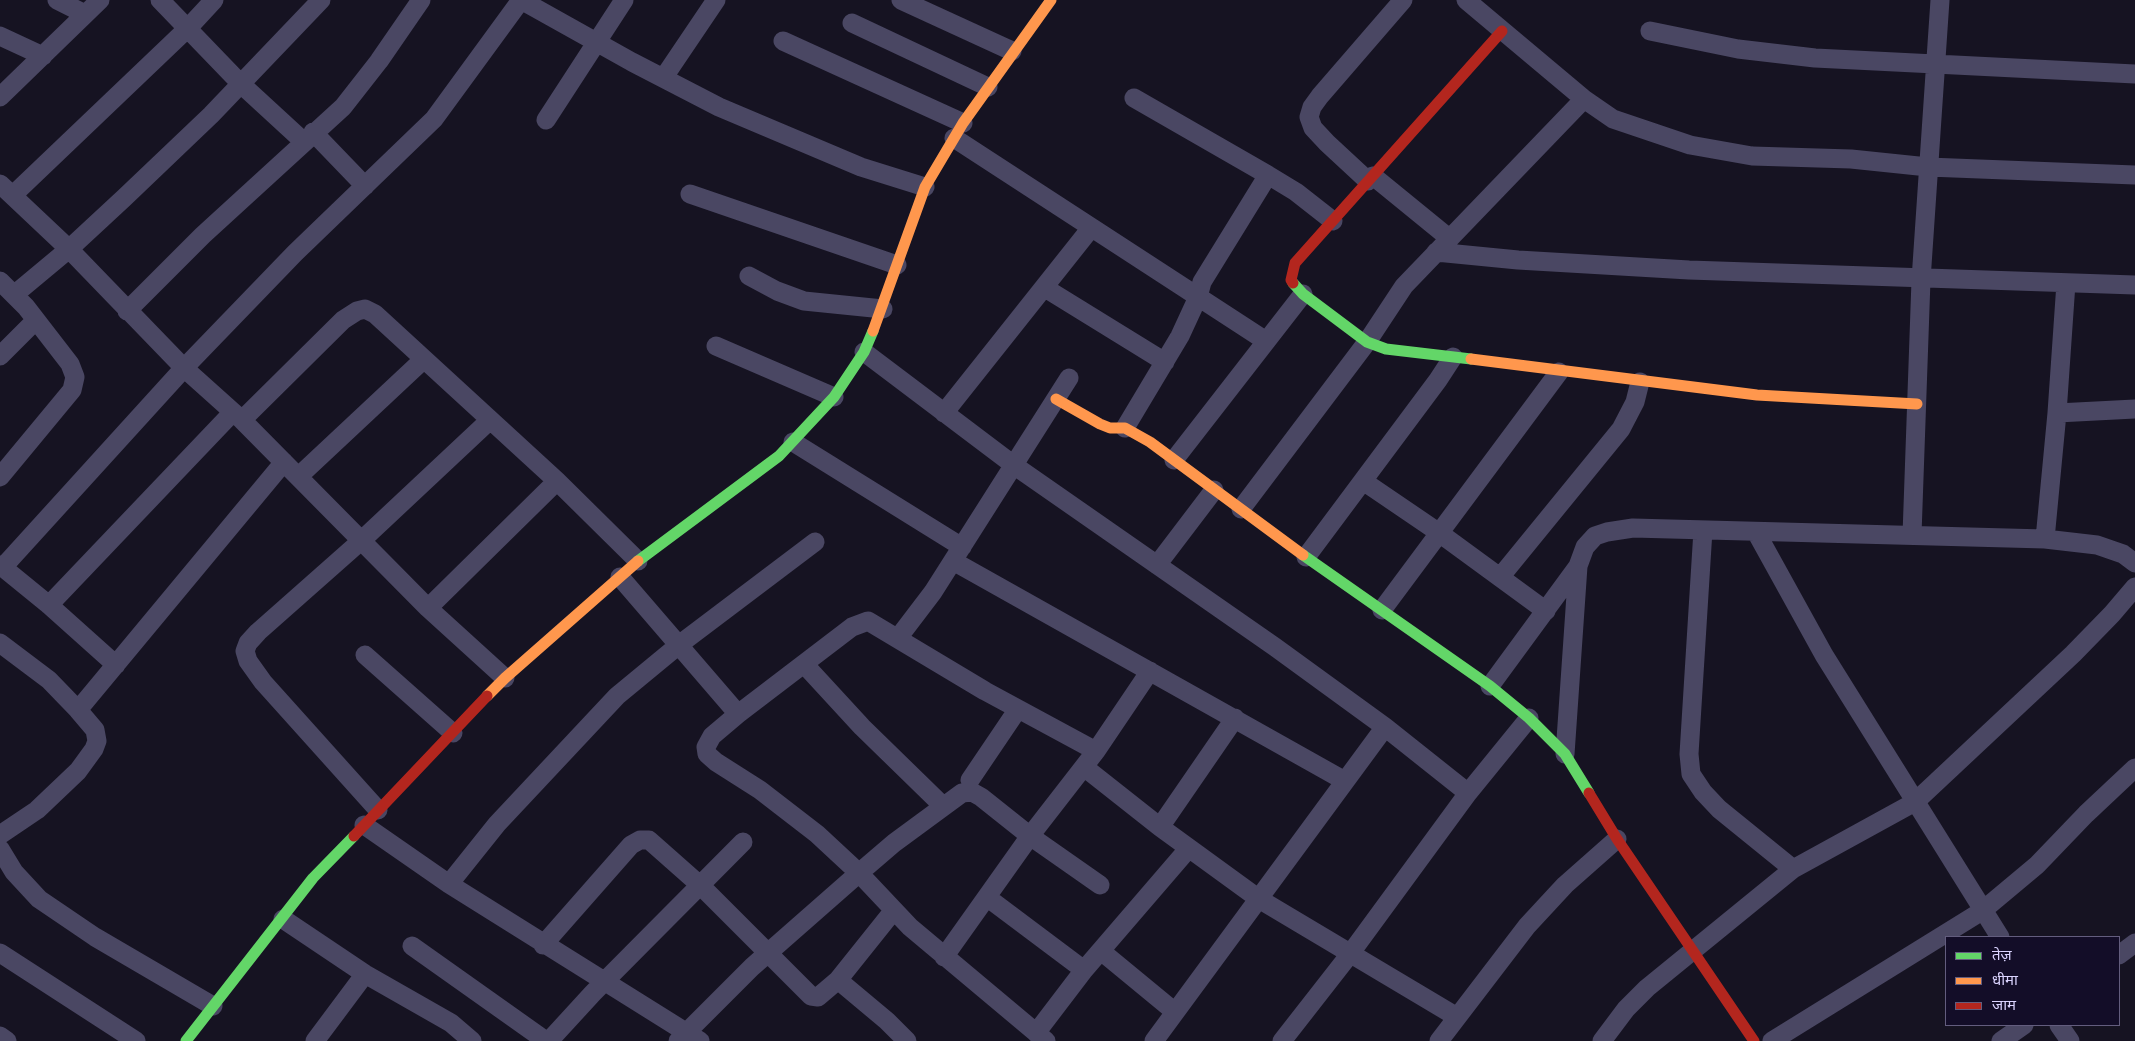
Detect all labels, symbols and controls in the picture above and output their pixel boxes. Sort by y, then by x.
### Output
legend [1945,936,2120,1026]
text: तेज़ [1992,945,2012,963]
text: धीमा [1992,970,2018,988]
text: जाम [1992,995,2016,1013]

